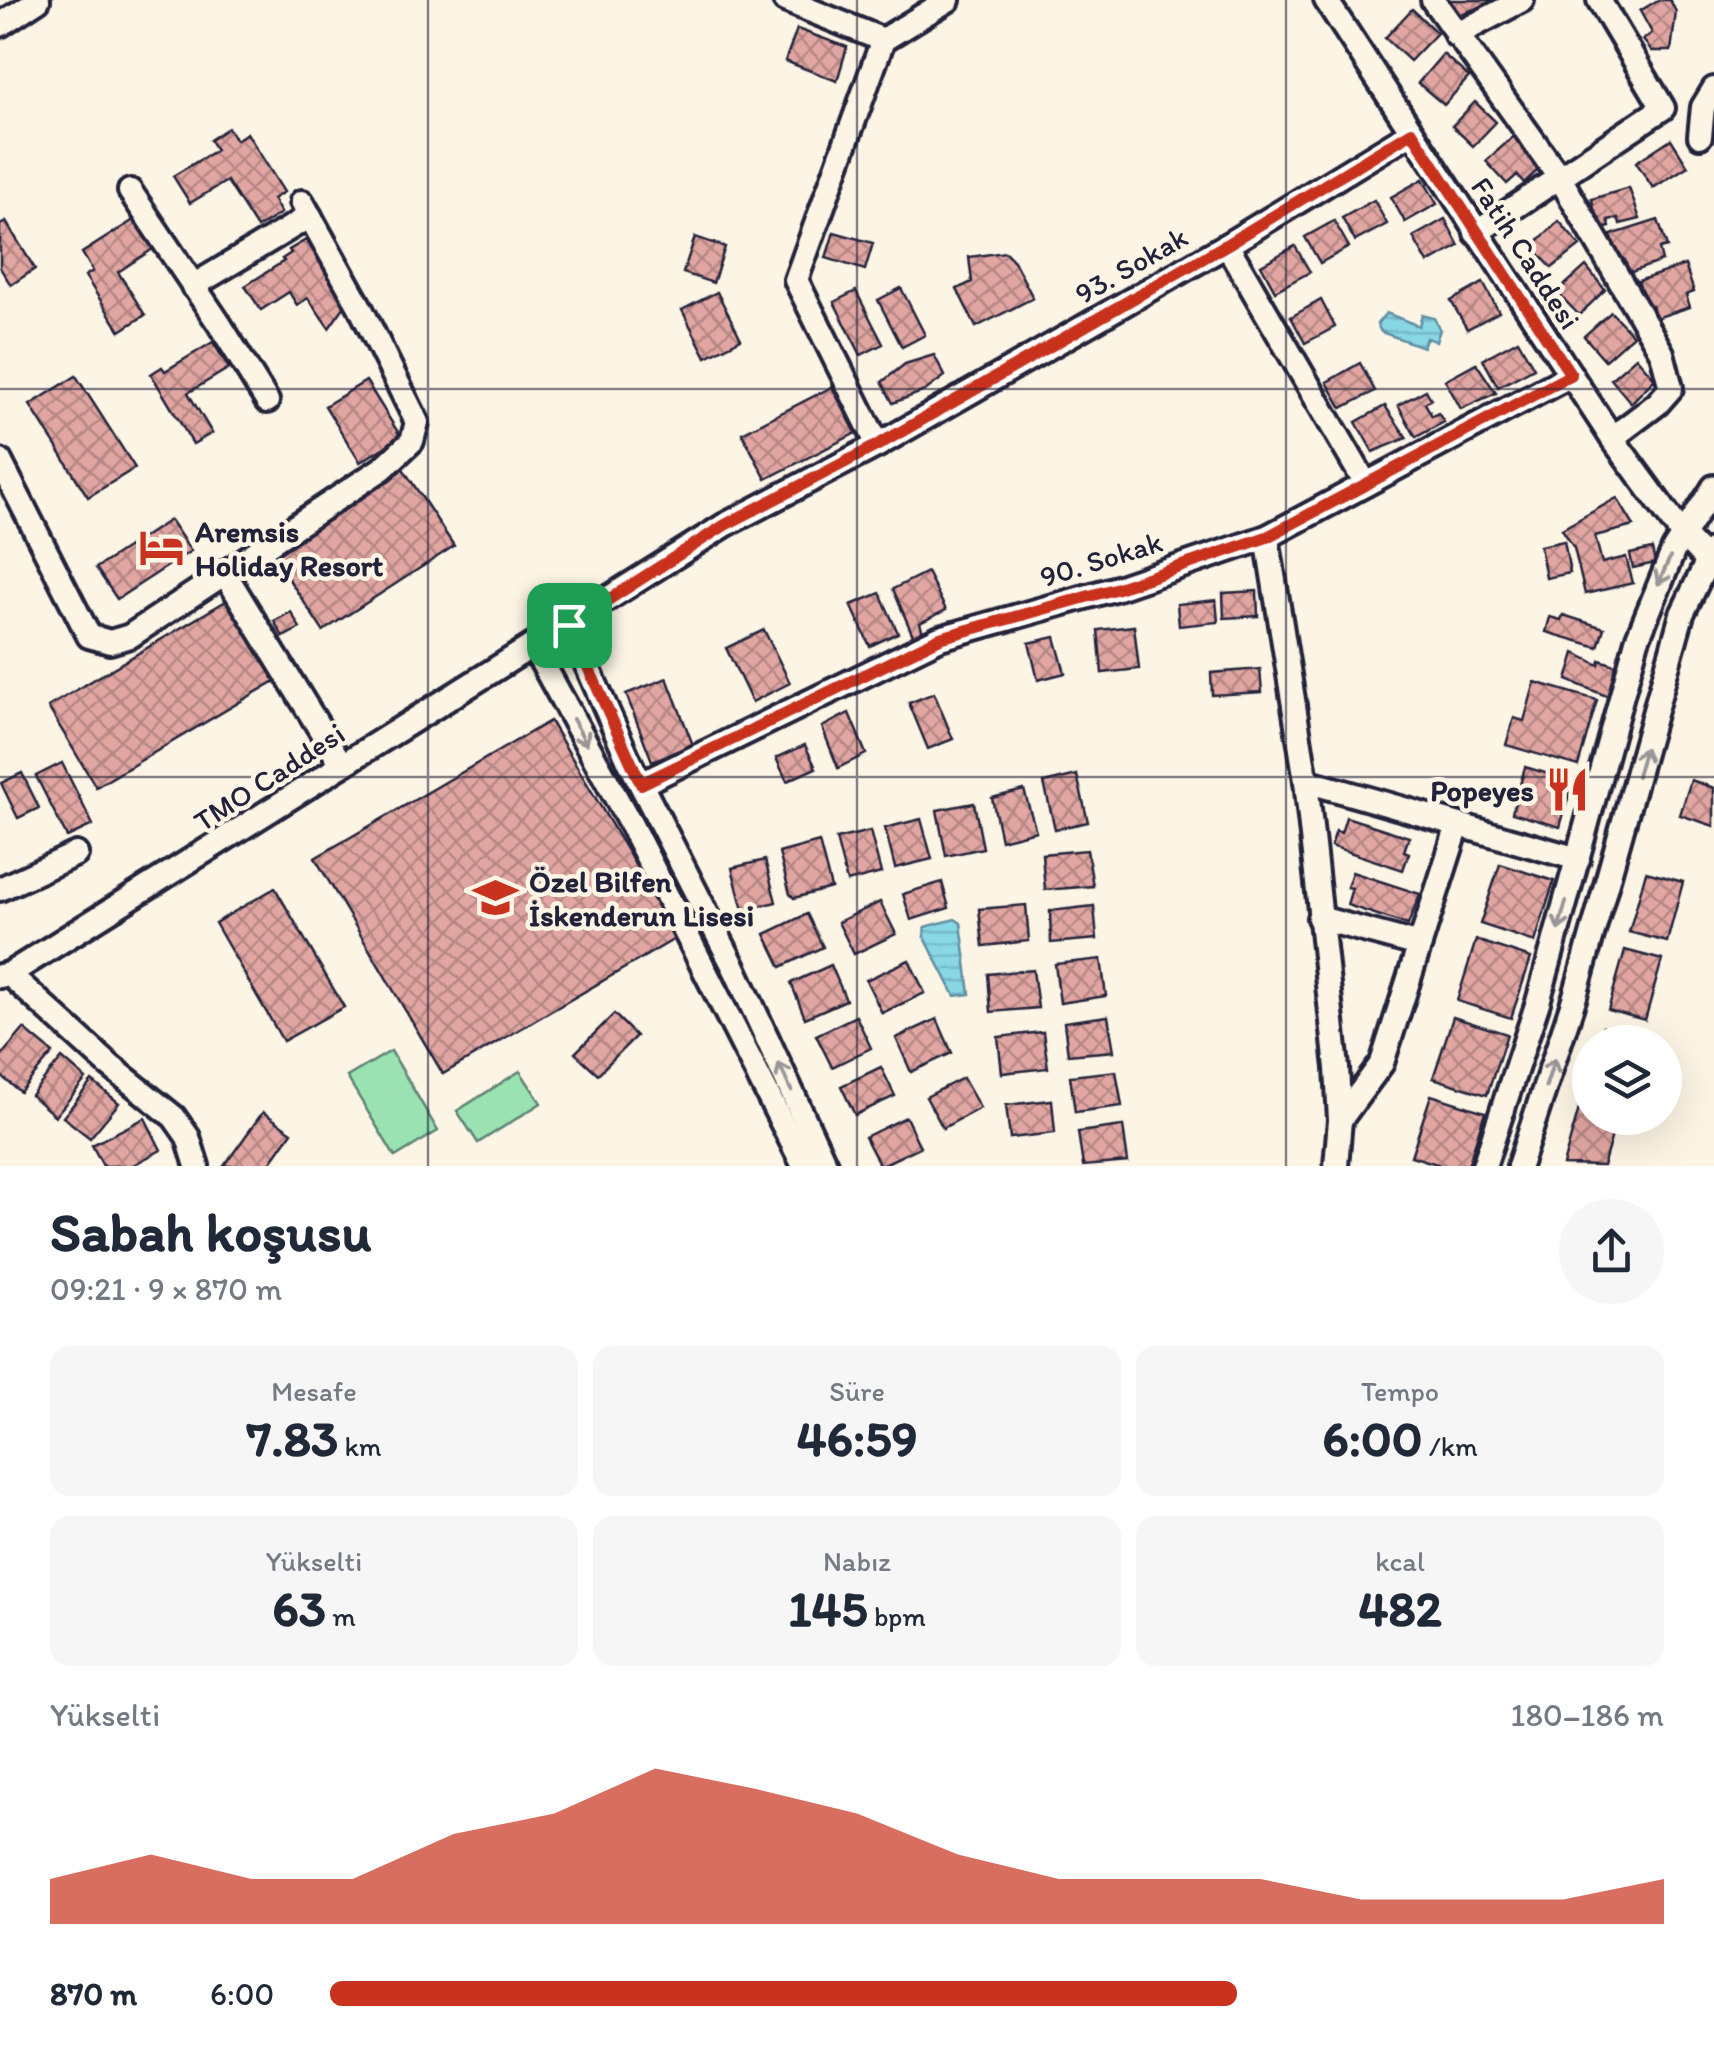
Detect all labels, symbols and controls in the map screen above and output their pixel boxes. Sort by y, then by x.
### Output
street label: Fatih Caddesi [1463,170,1589,336]
street label: 93. Sokak [1068,218,1194,312]
place label: Aremsis Holiday Resort [194,513,383,584]
street label: 90. Sokak [1035,523,1167,595]
hotel icon: Aremsis Holiday Resort [138,524,186,572]
one-way arrow [1654,555,1672,586]
pin [527,583,612,668]
icon: arrive [542,598,597,653]
street label: TMO Caddesi [187,715,351,839]
one-way arrow [571,716,590,746]
one-way arrow [1633,747,1651,778]
restaurant icon: Popeyes [1543,766,1591,814]
place label: Popeyes [1430,772,1534,809]
place label: Özel Bilfen İskenderun Lisesi [529,863,754,934]
school or university icon: Özel Bilfen İskenderun Lisesi [472,874,520,922]
one-way arrow [1552,899,1571,931]
map controls [1572,1025,1682,1135]
button: layers [1572,1025,1682,1135]
one-way arrow [1542,1058,1560,1090]
one-way arrow [774,1063,793,1093]
text: Sabah koşusu [50,1199,371,1265]
button: share [1559,1199,1664,1304]
text: 09:21 · 9 × 870 m [50,1270,282,1308]
text: Mesafe [271,1374,357,1408]
text: Süre [829,1374,885,1408]
text: Tempo [1361,1374,1439,1408]
text: 7.83 [246,1408,338,1469]
text: 46:59 [796,1408,918,1469]
text: 6:00 [1322,1408,1423,1469]
text: km [338,1429,382,1463]
text: /km [1423,1429,1478,1463]
text: Yükselti [266,1544,362,1578]
text: Nabız [823,1544,891,1578]
text: kcal [1375,1544,1425,1578]
text: 63 [272,1578,326,1639]
text: 145 [788,1578,868,1639]
text: 482 [1358,1578,1442,1639]
text: m [326,1599,356,1633]
text: bpm [868,1599,926,1633]
text: Yükselti [50,1696,160,1734]
text: 180–186 m [1511,1696,1664,1734]
text: 870 m [50,1975,137,2013]
text: 6:00 [210,1975,274,2013]

